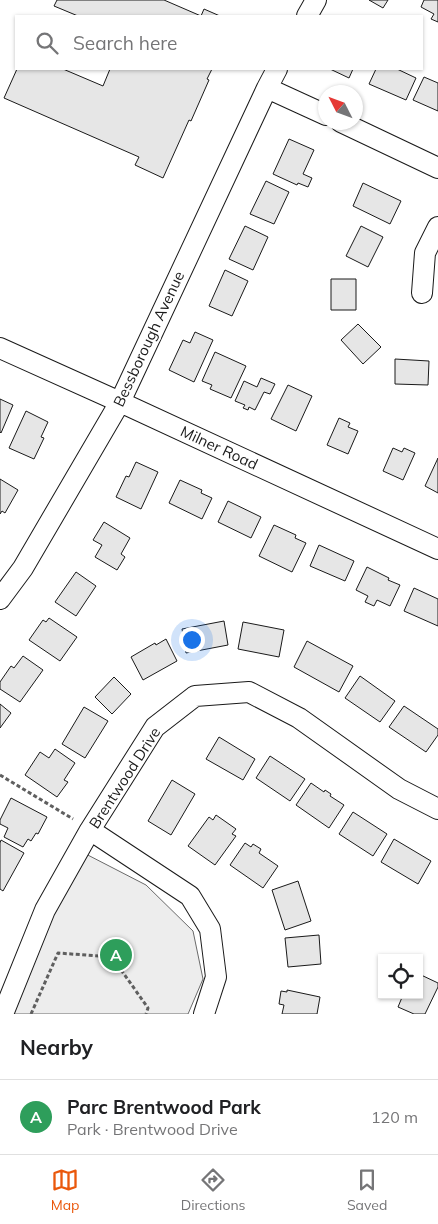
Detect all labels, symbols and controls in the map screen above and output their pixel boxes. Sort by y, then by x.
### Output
search box [15,15,423,70]
icon: search [33,29,61,57]
text: Search here [73,31,177,55]
north arrow [318,85,363,130]
street label: Bessborough Avenue [109,268,188,410]
street label: Milner Road [178,421,261,474]
your location [179,627,205,653]
street label: Brentwood Drive [85,723,164,832]
pin: A [100,936,132,974]
map controls [378,954,423,999]
button: locate [378,954,423,999]
text: Nearby [20,1034,93,1060]
text: Parc Brentwood Park [67,1095,261,1119]
text: A [30,1107,42,1127]
text: 120 m [371,1107,418,1127]
text: Park · Brentwood Drive [67,1119,238,1139]
tab: Map [51,1166,79,1214]
tab: Directions [181,1166,246,1214]
tab: Saved [347,1166,387,1214]

